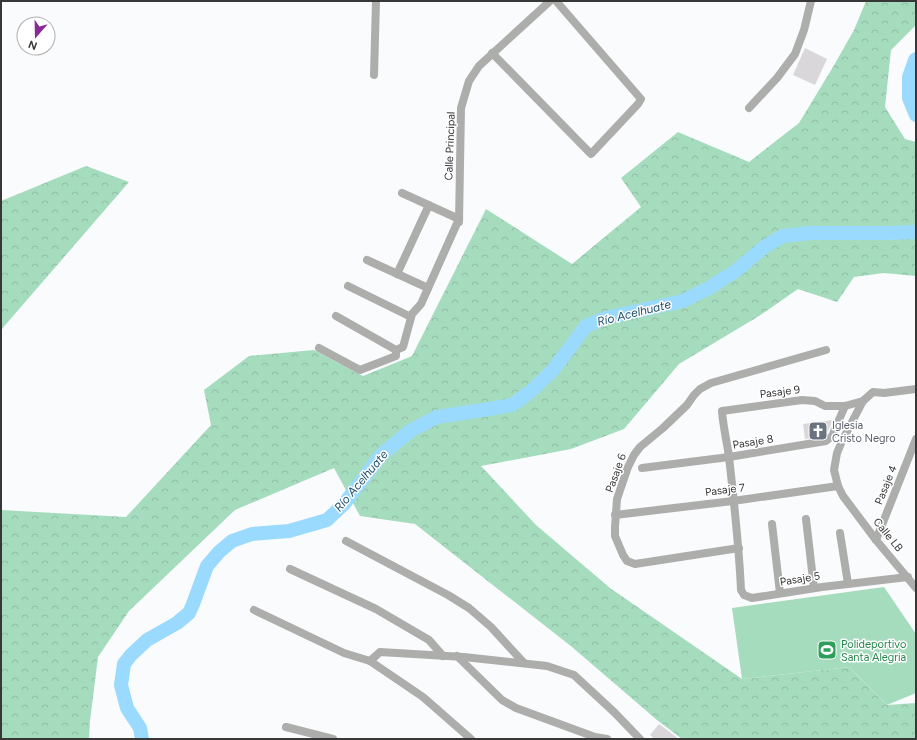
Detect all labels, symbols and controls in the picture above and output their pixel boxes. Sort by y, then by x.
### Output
north arrow [16,16,56,56]
text: N [27,37,39,52]
street label: Calle Principal [442,111,458,181]
water label: Río Acelhuate [596,297,673,329]
street label: Pasaje 9 [759,383,801,401]
place label: Iglesia Cristo Negro [832,419,896,445]
church icon: Iglesia Cristo Negro [807,420,829,442]
street label: Pasaje 8 [732,432,775,452]
water label: Río Acelhuate [331,447,391,515]
street label: Pasaje 6 [603,452,629,494]
street label: Pasaje 4 [872,463,900,507]
street label: Pasaje 7 [704,481,746,499]
street label: Calle LB [871,516,906,555]
street label: Pasaje 5 [779,569,821,589]
place label: Polideportivo Santa Alegria [841,638,906,664]
sports icon: Polideportivo Santa Alegria [816,639,838,661]

